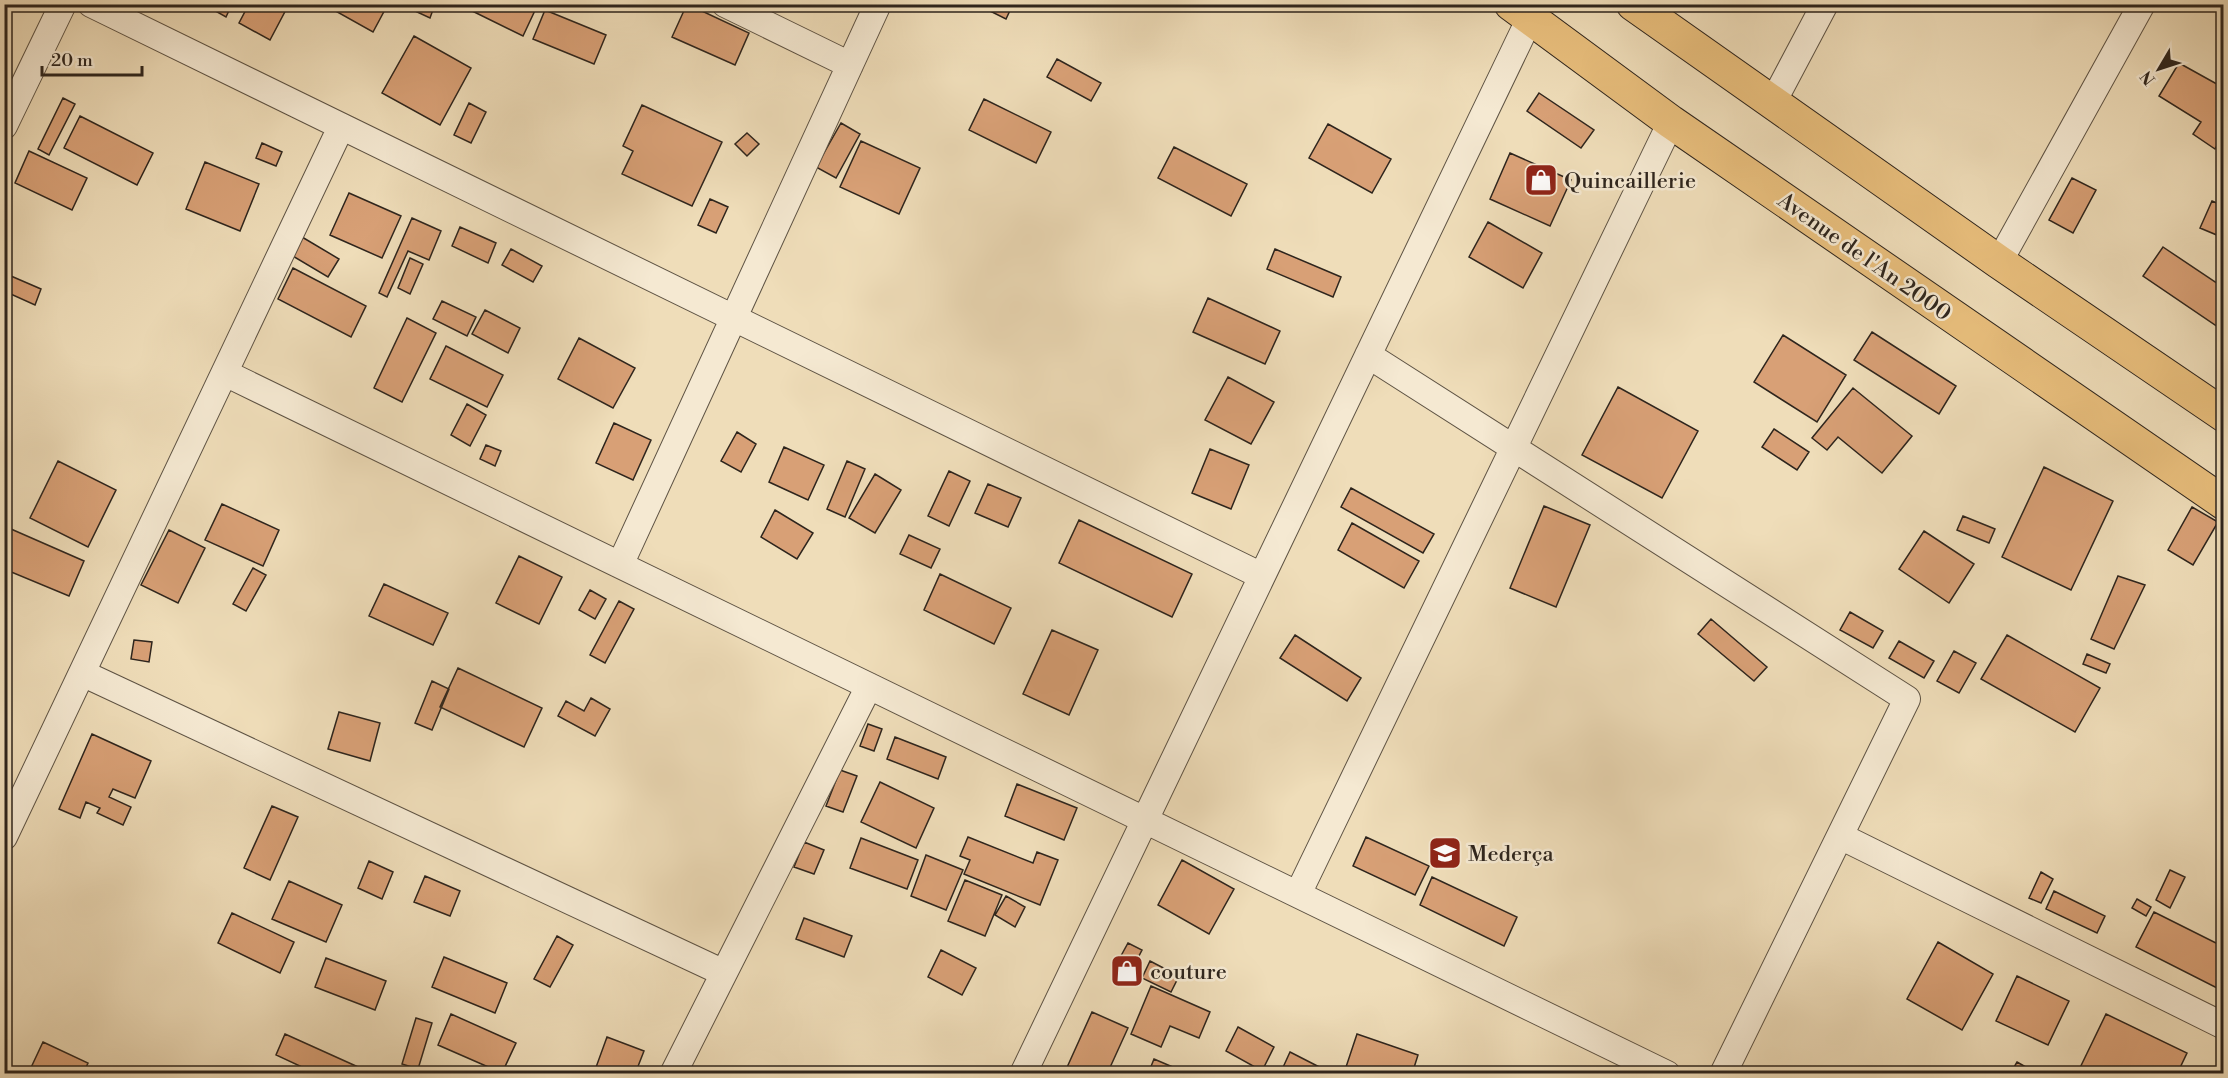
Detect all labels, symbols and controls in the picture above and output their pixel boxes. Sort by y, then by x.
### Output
scale bar [42,39,142,77]
north arrow [2129,39,2189,99]
text: 20 m [51,49,93,72]
text: N [2136,66,2160,89]
shop icon: Quincaillerie [1523,162,1559,198]
place label: Quincaillerie [1564,168,1696,195]
street label: Avenue de l'An 2000 [1771,187,1956,327]
school or university icon: Mederça [1427,835,1463,871]
place label: Mederça [1468,841,1555,868]
shop icon: couture [1109,953,1145,989]
place label: couture [1150,959,1227,986]

